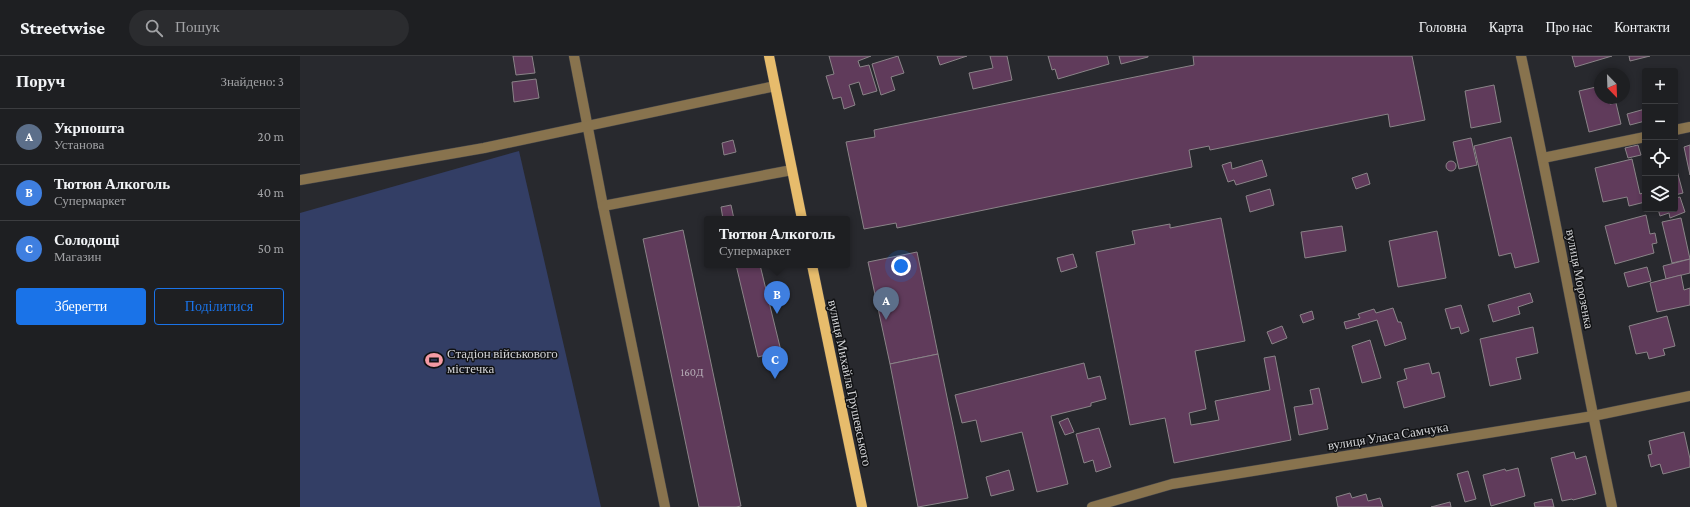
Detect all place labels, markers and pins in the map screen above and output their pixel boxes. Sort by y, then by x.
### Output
pin: B [764,281,790,314]
pin: A [873,287,899,320]
place label: Стадіон військового містечка [447,346,558,376]
pin: C [762,346,788,379]
sports icon: Стадіон військового містечка [424,350,444,370]

